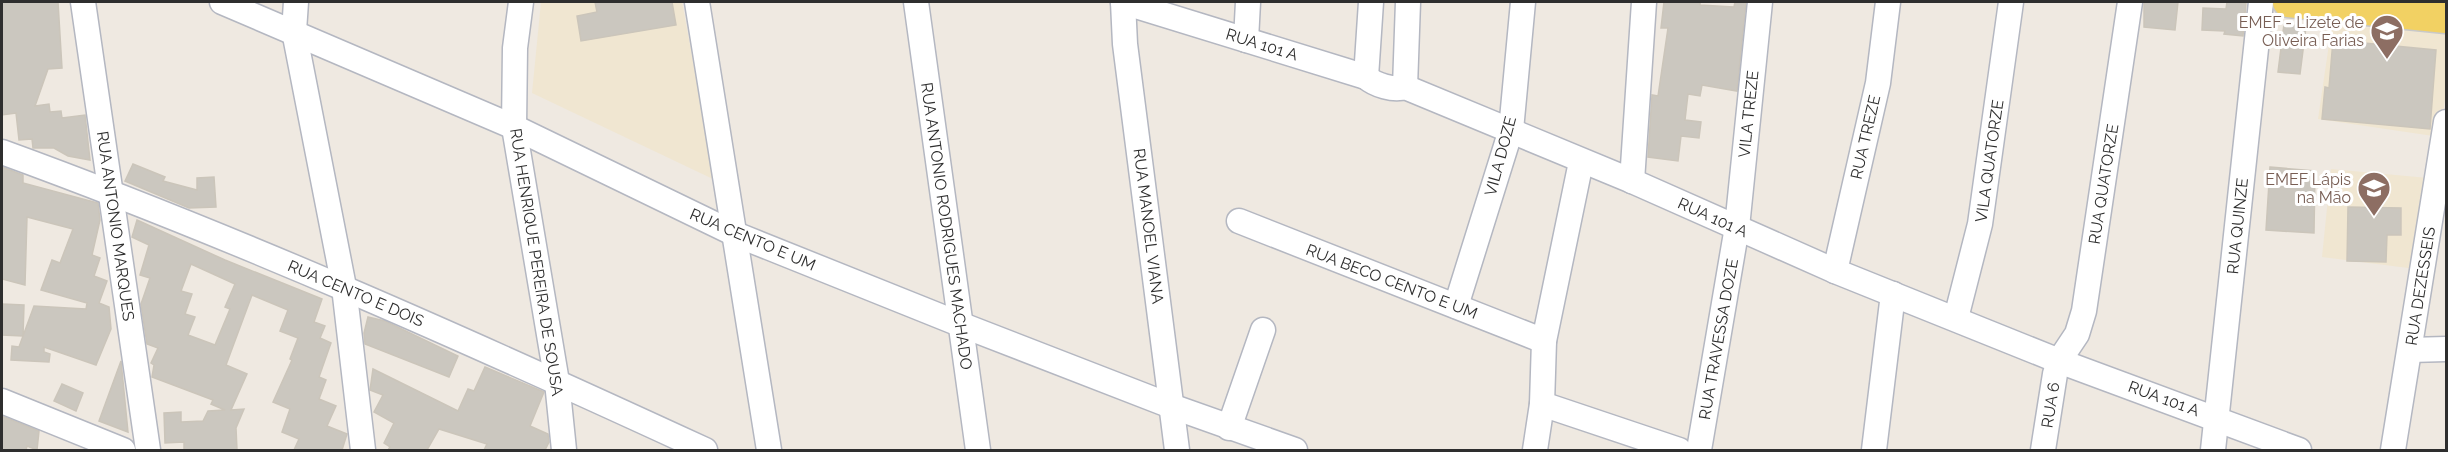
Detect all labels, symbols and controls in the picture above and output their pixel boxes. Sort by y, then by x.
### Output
place label: EMEF - Lizete de Oliveira Farias [2239,13,2364,50]
school or university icon: EMEF - Lizete de Oliveira Farias [2369,13,2405,60]
street label: RUA 101 A [1224,25,1300,64]
street label: VILA TREZE [1734,69,1763,159]
street label: RUA ANTONIO RODRIGUES MACHADO [917,81,976,371]
street label: RUA TREZE [1847,93,1884,181]
street label: VILA QUATORZE [1971,98,2008,224]
street label: VILA DOZE [1481,114,1520,198]
street label: RUA QUATORZE [2085,122,2122,246]
street label: RUA HENRIQUE PEREIRA DE SOUSA [506,127,567,397]
street label: RUA ANTONIO MARQUES [93,130,138,323]
street label: RUA MANOEL VIANA [1130,147,1167,305]
place label: EMEF Lápis na Mão [2265,170,2351,207]
school or university icon: EMEF Lápis na Mão [2356,170,2392,217]
street label: RUA QUINZE [2223,177,2252,275]
street label: RUA 101 A [1675,194,1751,241]
street label: RUA CENTO E UM [687,204,819,275]
street label: RUA DEZESSEIS [2402,225,2439,347]
street label: RUA BECO CENTO E UM [1303,240,1480,323]
street label: RUA CENTO E DOIS [285,256,427,331]
street label: RUA TRAVESSA DOZE [1695,257,1742,421]
street label: RUA 101 A [2126,377,2202,420]
street label: RUA 6 [2038,381,2063,429]

